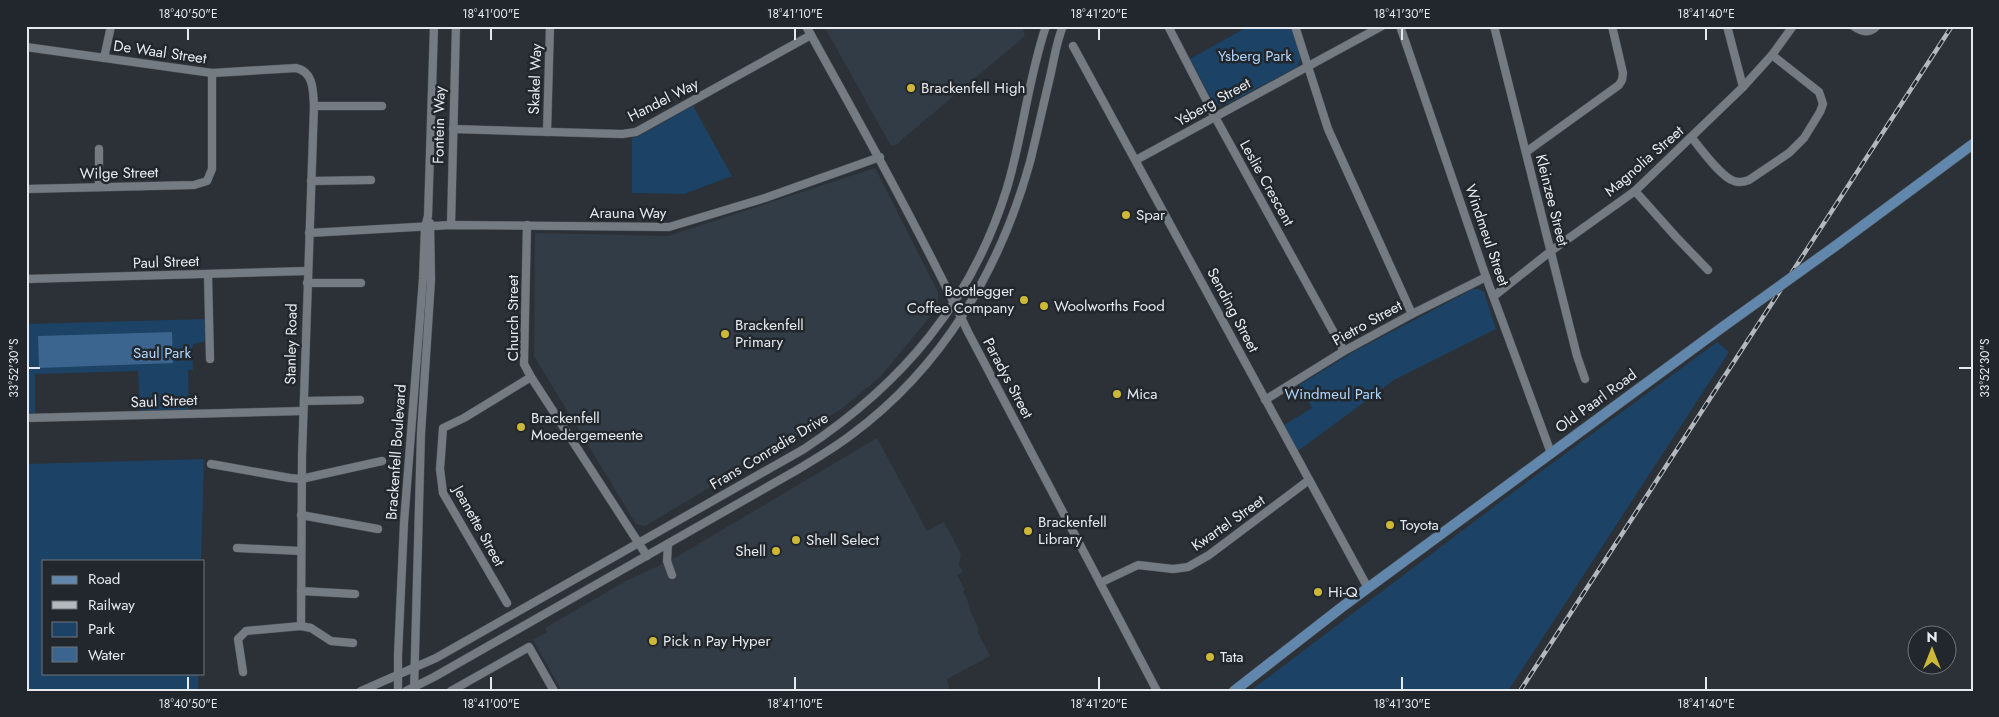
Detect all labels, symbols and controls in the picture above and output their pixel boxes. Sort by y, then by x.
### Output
text: 18°40'50"E [158,5,218,23]
text: 18°41'00"E [462,5,520,23]
text: 18°41'10"E [767,5,823,23]
text: 18°41'20"E [1070,5,1128,23]
text: 18°41'30"E [1373,5,1431,23]
text: 18°41'40"E [1677,5,1735,23]
street label: De Waal Street [112,35,208,69]
street label: Skakel Way [523,43,547,115]
park label: Ysberg Park [1218,45,1292,67]
street label: Ysberg Street [1171,72,1255,132]
street label: Handel Way [624,73,703,127]
place label: Brackenfell High [921,77,1025,99]
marker: Brackenfell High [905,82,917,94]
street label: Fontein Way [427,86,451,164]
street label: Magnolia Street [1599,120,1689,202]
street label: Leslie Crescent [1234,136,1300,230]
street label: Kleinzee Street [1530,152,1574,249]
street label: Wilge Street [79,161,159,185]
street label: Windmeul Street [1459,181,1515,289]
street label: Arauna Way [590,202,667,224]
place label: Spar [1136,204,1166,226]
marker: Spar [1120,209,1132,221]
street label: Paul Street [132,250,200,274]
street label: Sending Street [1201,264,1265,357]
street label: Church Street [502,274,524,361]
place label: Bootlegger Coffee Company [907,280,1015,319]
marker: Bootlegger Coffee Company [1018,294,1030,306]
place label: Woolworths Food [1054,295,1165,317]
street label: Pietro Street [1328,295,1406,351]
marker: Woolworths Food [1038,300,1050,312]
street label: Stanley Road [279,303,303,385]
place label: Brackenfell Primary [735,314,804,353]
marker: Brackenfell Primary [719,328,731,340]
street label: Paradys Street [977,334,1039,423]
text: 33°52'30"S [5,338,23,398]
text: 33°52'30"S [1976,338,1994,398]
park label: Saul Park [133,342,191,364]
street label: Old Paarl Road [1551,364,1641,438]
street label: Brackenfell Boulevard [380,383,412,521]
place label: Mica [1127,383,1157,405]
park label: Windmeul Park [1284,383,1382,405]
marker: Mica [1111,388,1123,400]
street label: Saul Street [130,389,198,413]
place label: Brackenfell Moedergemeente [531,407,643,446]
street label: Frans Conradie Drive [706,407,833,495]
marker: Brackenfell Moedergemeente [515,421,527,433]
street label: Jeanette Street [447,480,510,571]
street label: Kwartel Street [1187,489,1270,556]
place label: Brackenfell Library [1038,511,1107,550]
place label: Toyota [1400,514,1439,536]
marker: Toyota [1384,519,1396,531]
marker: Brackenfell Library [1022,525,1034,537]
place label: Shell Select [806,529,880,551]
marker: Shell Select [790,534,802,546]
place label: Shell [735,540,766,562]
marker: Shell [770,545,782,557]
legend [42,560,205,674]
text: Road [88,568,120,590]
place label: Hi-Q [1328,581,1358,603]
marker: Hi-Q [1312,586,1324,598]
text: Railway [88,594,135,616]
text: Park [88,618,115,640]
north arrow [1906,624,1956,674]
text: N [1926,627,1938,647]
place label: Pick n Pay Hyper [663,630,771,652]
marker: Pick n Pay Hyper [647,635,659,647]
text: Water [88,644,126,666]
place label: Tata [1220,646,1244,668]
marker: Tata [1204,651,1216,663]
text: 18°40'50"E [158,695,218,713]
text: 18°41'00"E [462,695,520,713]
text: 18°41'10"E [767,695,823,713]
text: 18°41'20"E [1070,695,1128,713]
text: 18°41'30"E [1373,695,1431,713]
text: 18°41'40"E [1677,695,1735,713]

